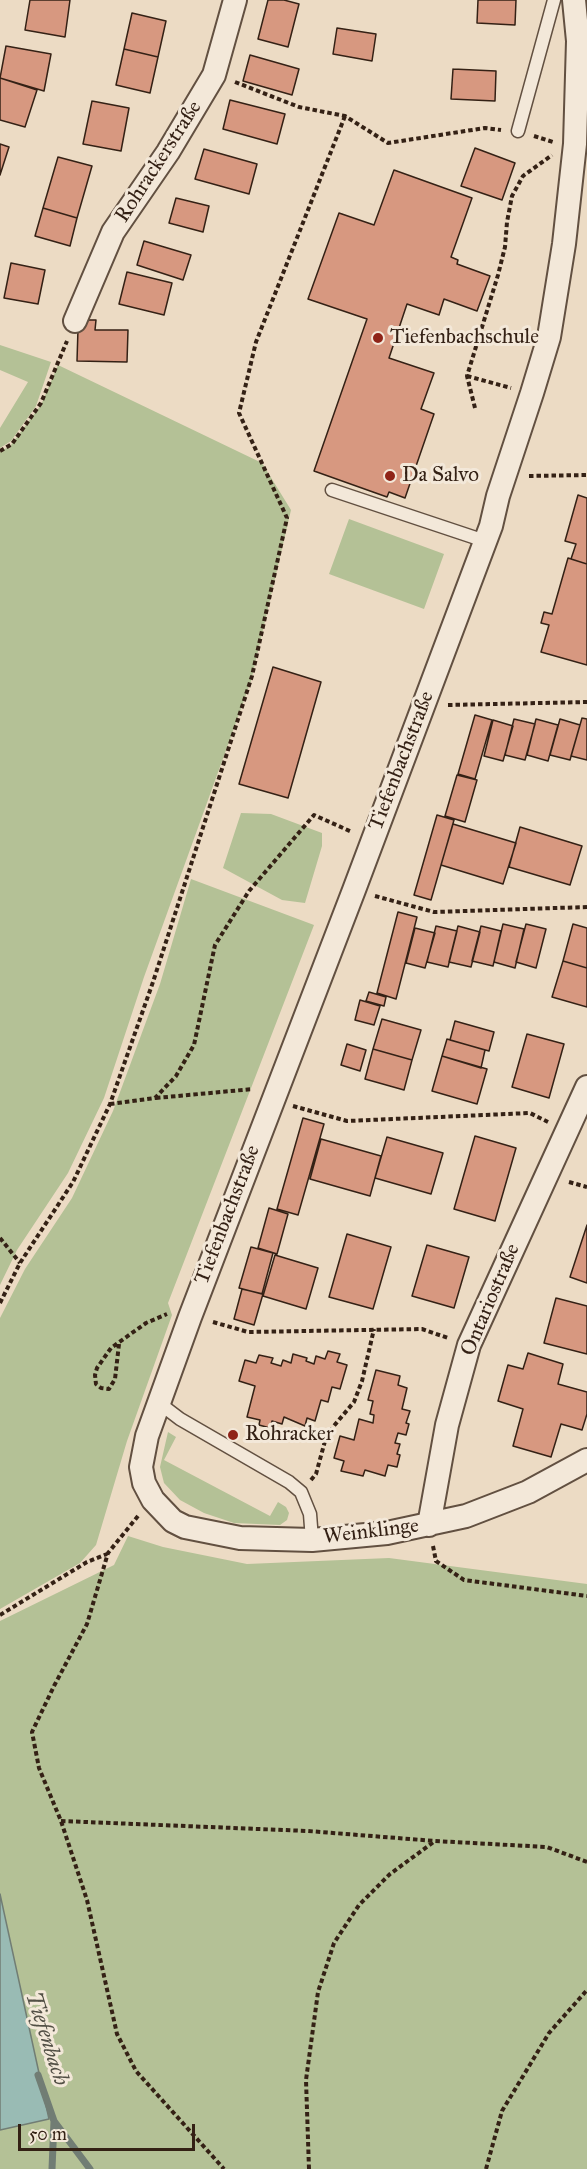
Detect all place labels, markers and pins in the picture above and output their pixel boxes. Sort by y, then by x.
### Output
place label: Tiefenbachschule [390,325,539,351]
marker: Tiefenbachschule [371,331,385,345]
place label: Da Salvo [402,463,479,489]
marker: Da Salvo [383,469,397,483]
place label: Rohracker [245,1422,334,1448]
marker: Rohracker [226,1428,240,1442]

